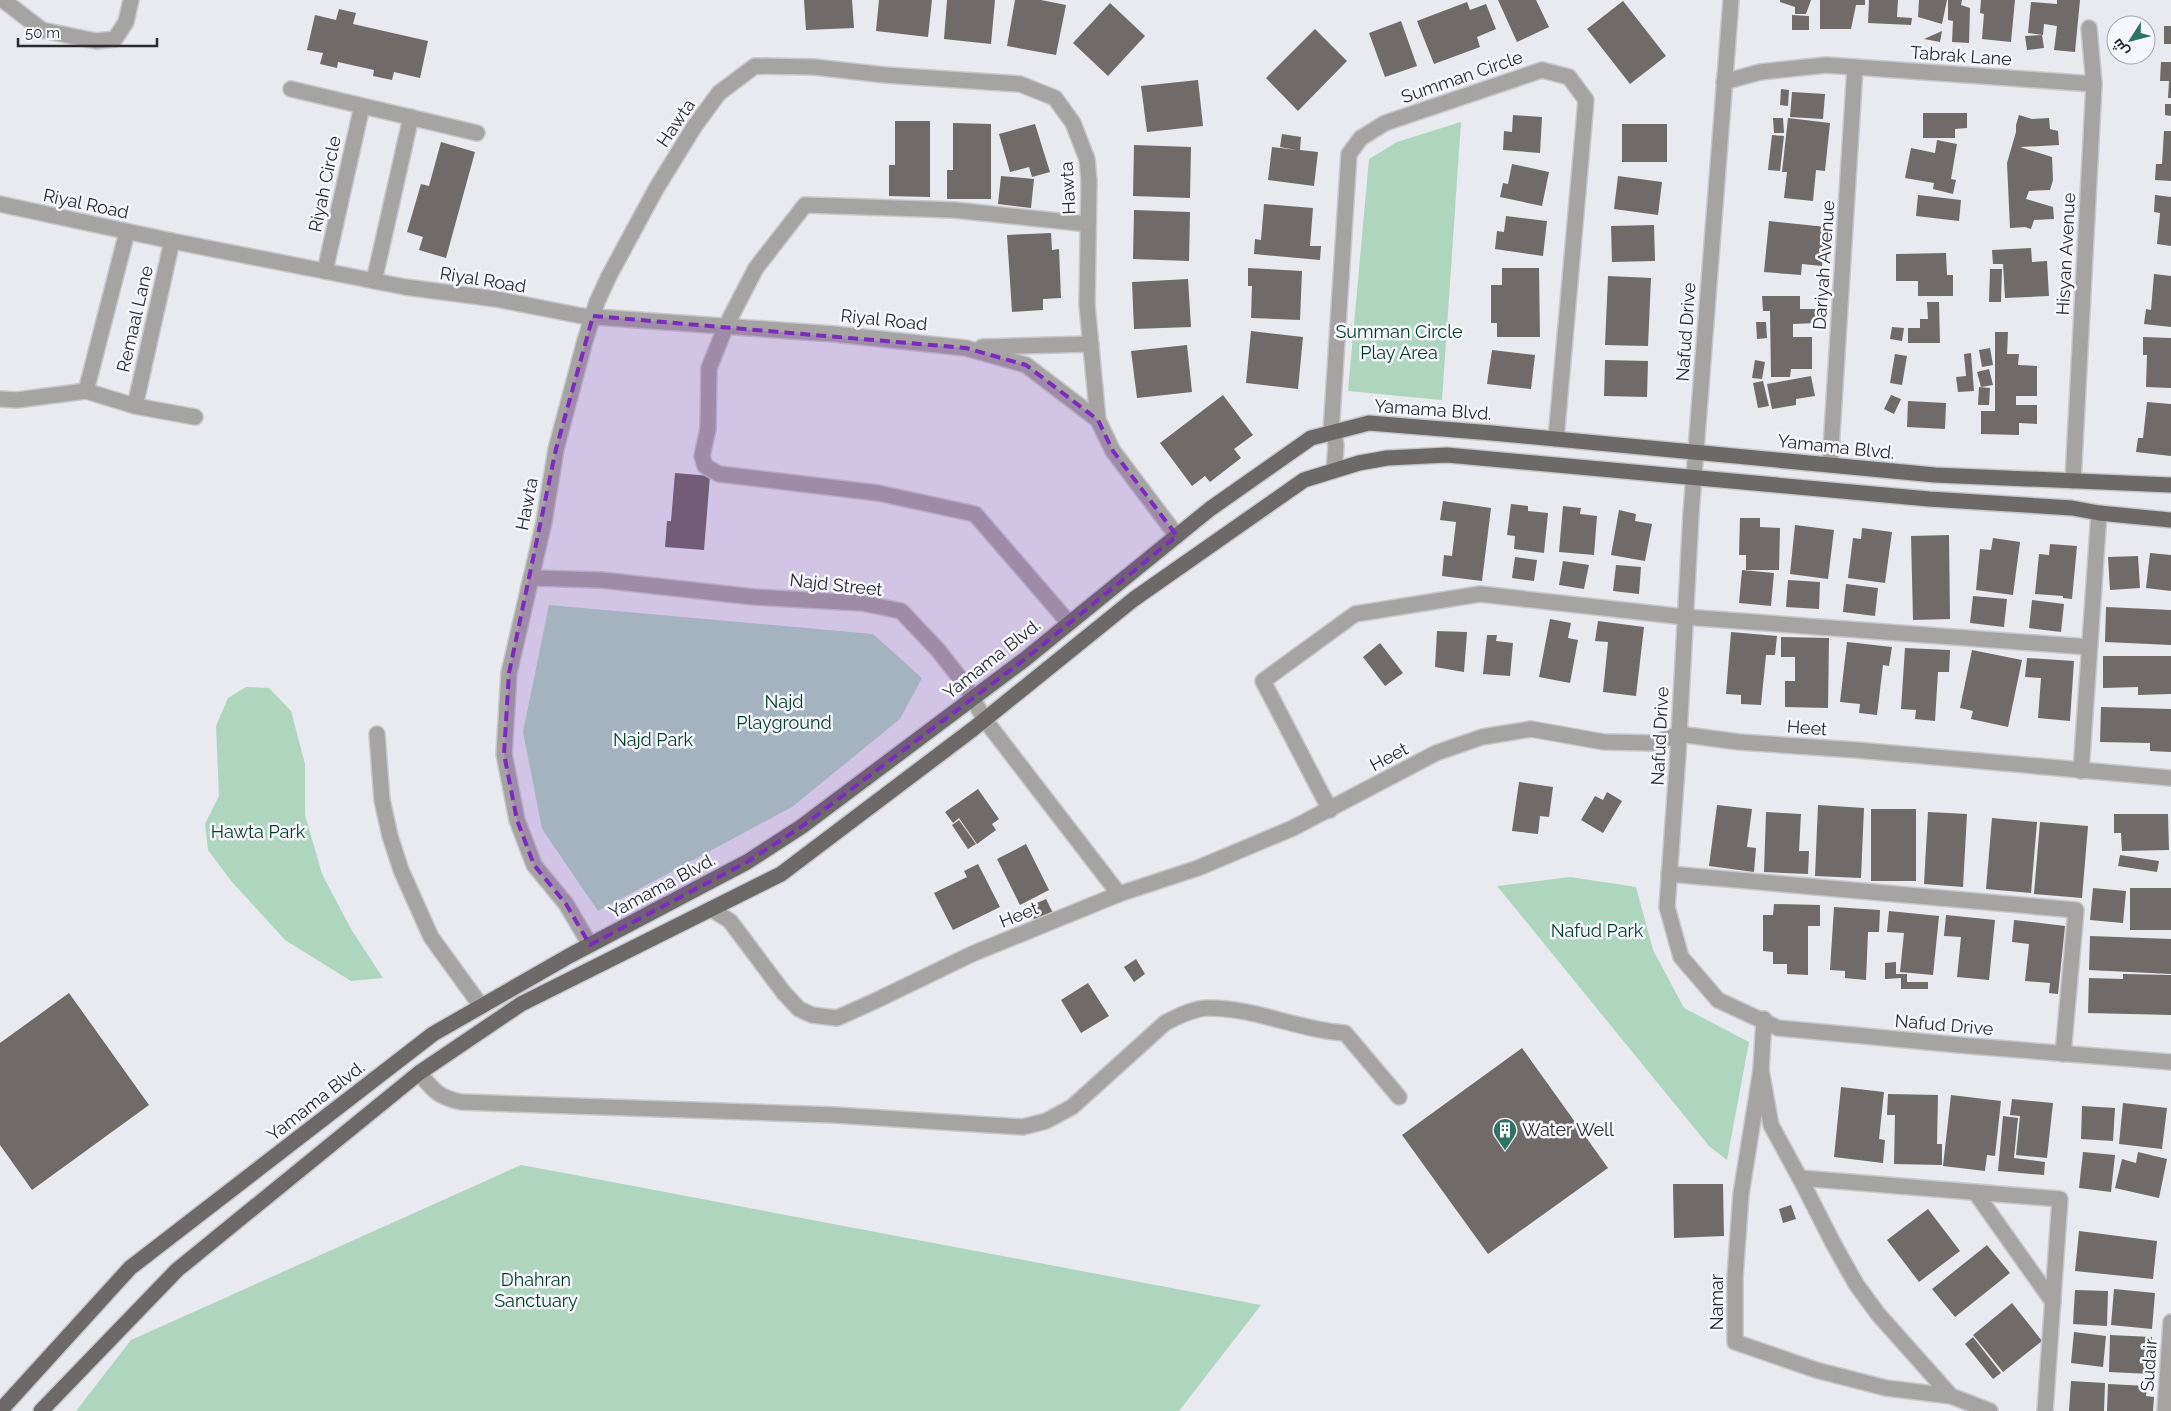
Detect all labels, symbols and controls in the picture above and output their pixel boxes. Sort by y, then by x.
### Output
scale bar [18,15,156,47]
north arrow [2106,15,2156,65]
text: 50 m [25,24,60,42]
text: ش [2109,35,2133,60]
street label: Tabrak Lane [1910,41,2013,70]
street label: Summan Circle [1398,46,1526,107]
street label: Hawta [652,95,699,151]
street label: Riyah Circle [304,134,345,234]
street label: Hawta [1056,161,1079,215]
street label: Riyal Road [41,184,131,223]
street label: Hisyan Avenue [2052,192,2079,316]
street label: Dariyah Avenue [1808,199,1839,330]
street label: Riyal Road [438,262,528,297]
street label: Remaal Lane [112,263,157,374]
street label: Nafud Drive [1672,281,1699,382]
street label: Riyal Road [840,305,928,334]
park label: Summan Circle Play Area [1335,321,1463,363]
street label: Yamama Blvd. [1374,395,1492,424]
street label: Yamama Blvd. [1776,430,1896,463]
street label: Hawta [511,476,542,532]
street label: Najd Street [789,569,884,600]
street label: Yamama Blvd. [939,614,1045,703]
street label: Nafud Drive [1646,686,1673,786]
park label: Najd Playground [736,691,832,733]
street label: Heet [1786,716,1828,739]
park label: Najd Park [613,729,694,750]
street label: Heet [1366,738,1411,775]
park label: Hawta Park [211,821,306,842]
street label: Yamama Blvd. [605,849,719,922]
street label: Heet [996,897,1041,932]
park label: Nafud Park [1551,920,1644,941]
street label: Nafud Drive [1894,1010,1995,1039]
street label: Yamama Blvd. [263,1056,369,1145]
building icon: Water Well [1492,1117,1518,1151]
place label: Water Well [1522,1119,1614,1140]
park label: Dhahran Sanctuary [494,1269,578,1311]
street label: Namar [1706,1273,1727,1330]
street label: Sudair [2136,1337,2161,1392]

